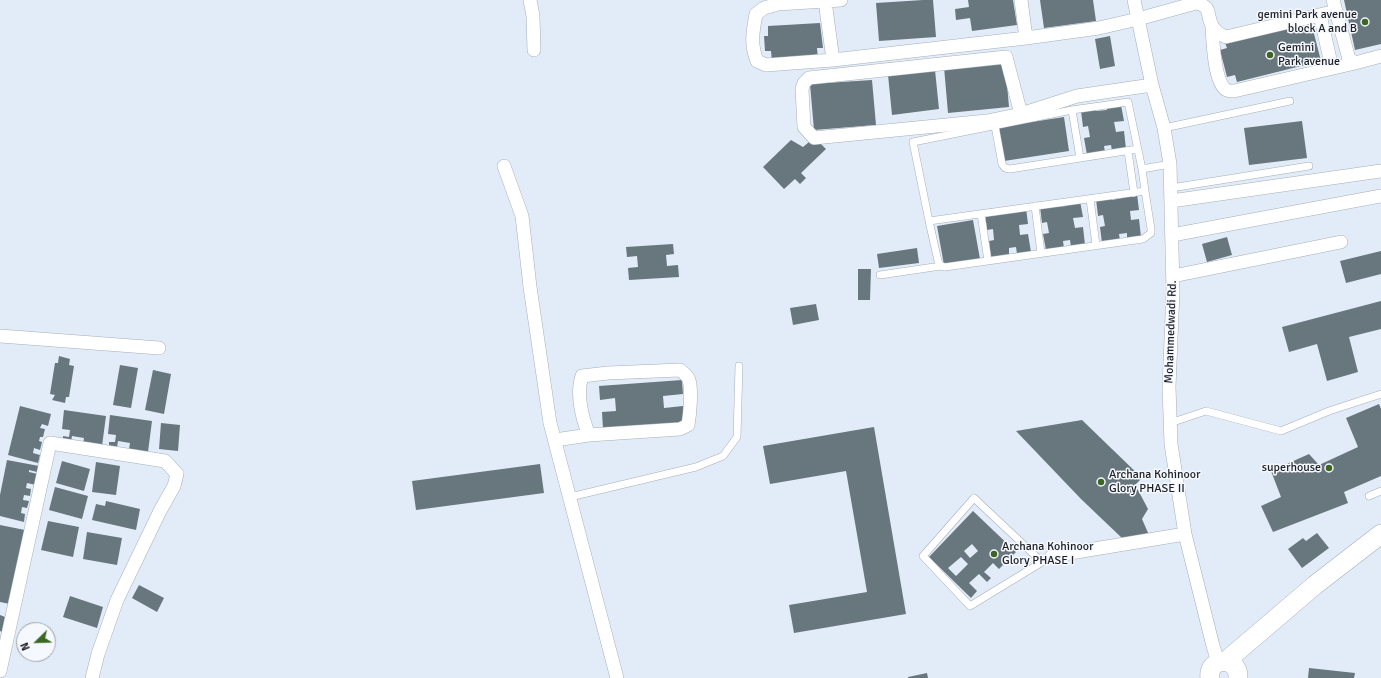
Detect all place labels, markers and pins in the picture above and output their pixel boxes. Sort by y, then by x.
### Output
place label: gemini Park avenue block A and B [1257,8,1357,36]
marker: gemini Park avenue block A and B [1360,17,1370,27]
place label: Gemini Park avenue [1278,41,1340,69]
marker: Gemini Park avenue [1265,50,1275,60]
place label: superhouse [1262,461,1321,475]
marker: superhouse [1324,463,1334,473]
place label: Archana Kohinoor Glory PHASE II [1109,468,1200,496]
marker: Archana Kohinoor Glory PHASE II [1096,477,1106,487]
place label: Archana Kohinoor Glory PHASE I [1002,540,1093,568]
marker: Archana Kohinoor Glory PHASE I [989,549,999,559]

